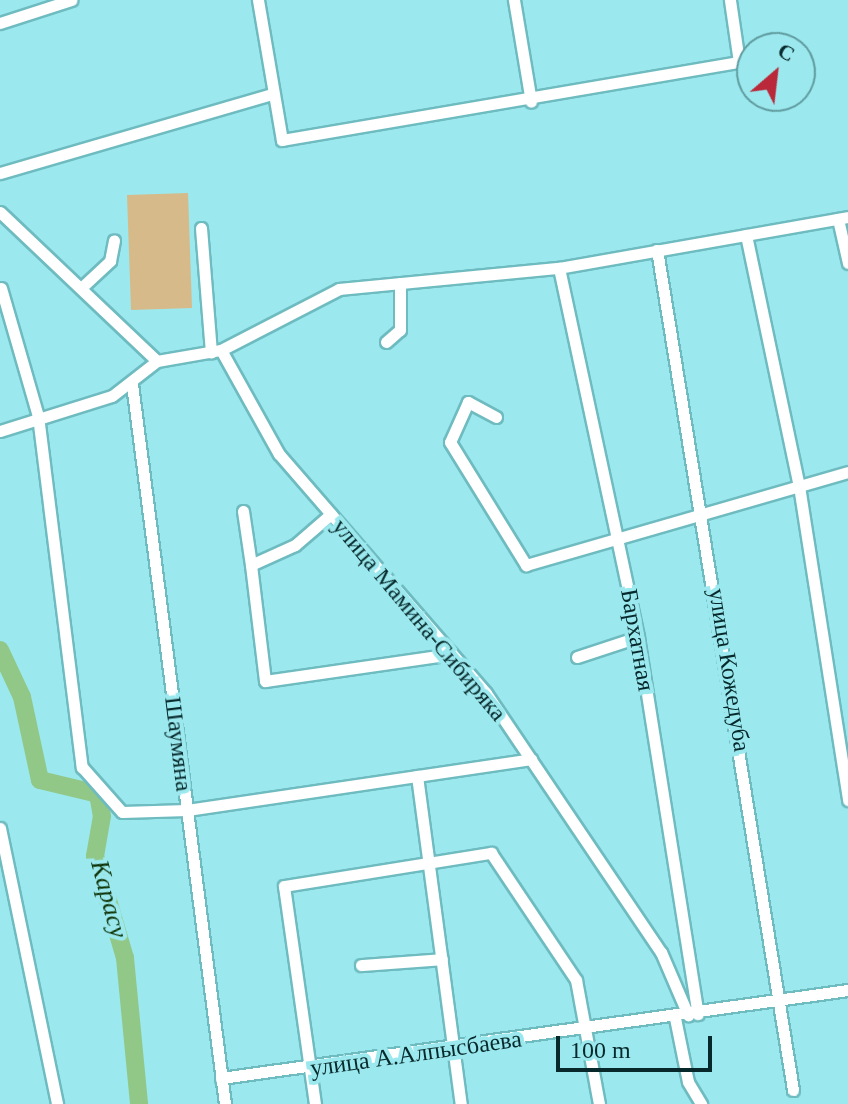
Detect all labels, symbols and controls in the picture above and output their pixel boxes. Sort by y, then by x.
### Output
north arrow [736,32,816,112]
text: С [774,37,799,67]
street label: улица Мамина-Сибиряка [326,513,512,727]
street label: улица Кожедуба [702,586,756,754]
street label: Бархатная [614,587,660,693]
street label: Шаумяна [158,695,198,793]
water label: Карасу [84,857,134,941]
scale bar [560,1020,716,1070]
street label: улица А.Алпысбаева [309,1025,523,1083]
text: 100 m [570,1037,631,1063]

